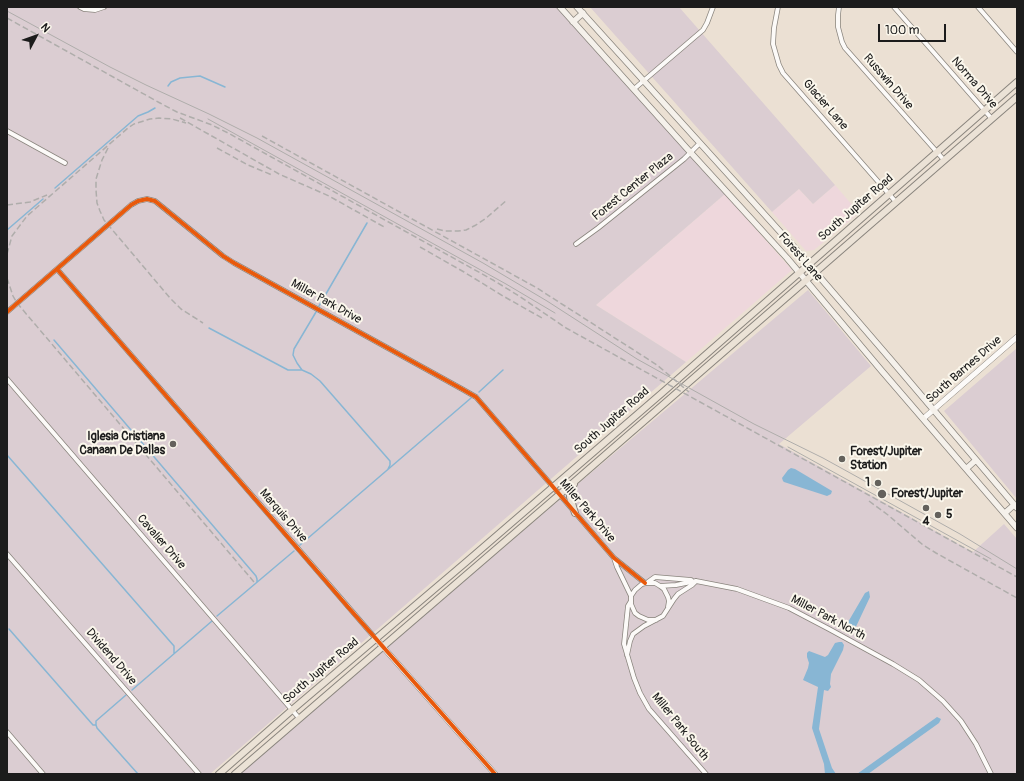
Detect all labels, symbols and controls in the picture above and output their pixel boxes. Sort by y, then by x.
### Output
north arrow [16,16,56,56]
scale bar [880,16,948,42]
text: N [38,21,53,35]
text: 100 m [885,23,919,38]
street label: Russwin Drive [860,51,916,113]
street label: Norma Drive [948,54,1000,112]
street label: Glacier Lane [799,77,851,133]
street label: Forest Center Plaza [590,150,676,224]
street label: South Jupiter Road [816,172,896,244]
street label: Forest Lane [775,229,825,285]
street label: Miller Park Drive [288,277,364,327]
street label: South Barnes Drive [923,333,1005,407]
street label: South Jupiter Road [572,385,652,457]
place label: Iglesia Cristiana Canaan De Dallas [80,430,165,458]
marker: Iglesia Cristiana Canaan De Dallas [168,439,178,449]
place label: Forest/Jupiter Station [850,445,922,473]
marker: Forest/Jupiter Station [837,454,847,464]
place label: 1 [865,476,870,490]
street label: Miller Park Drive [556,477,618,545]
marker: 1 [873,478,883,488]
street label: Marquis Drive [256,486,310,546]
place label: Forest/Jupiter [891,487,963,501]
marker: Forest/Jupiter [876,488,888,500]
marker: 4 [921,503,931,513]
place label: 5 [946,508,953,522]
marker: 5 [933,510,943,520]
street label: Cavalier Drive [133,512,189,572]
place label: 4 [923,515,929,529]
street label: Miller Park North [788,592,868,644]
street label: Dividend Drive [83,626,139,688]
street label: South Jupiter Road [280,635,362,707]
street label: Miller Park South [648,690,712,764]

